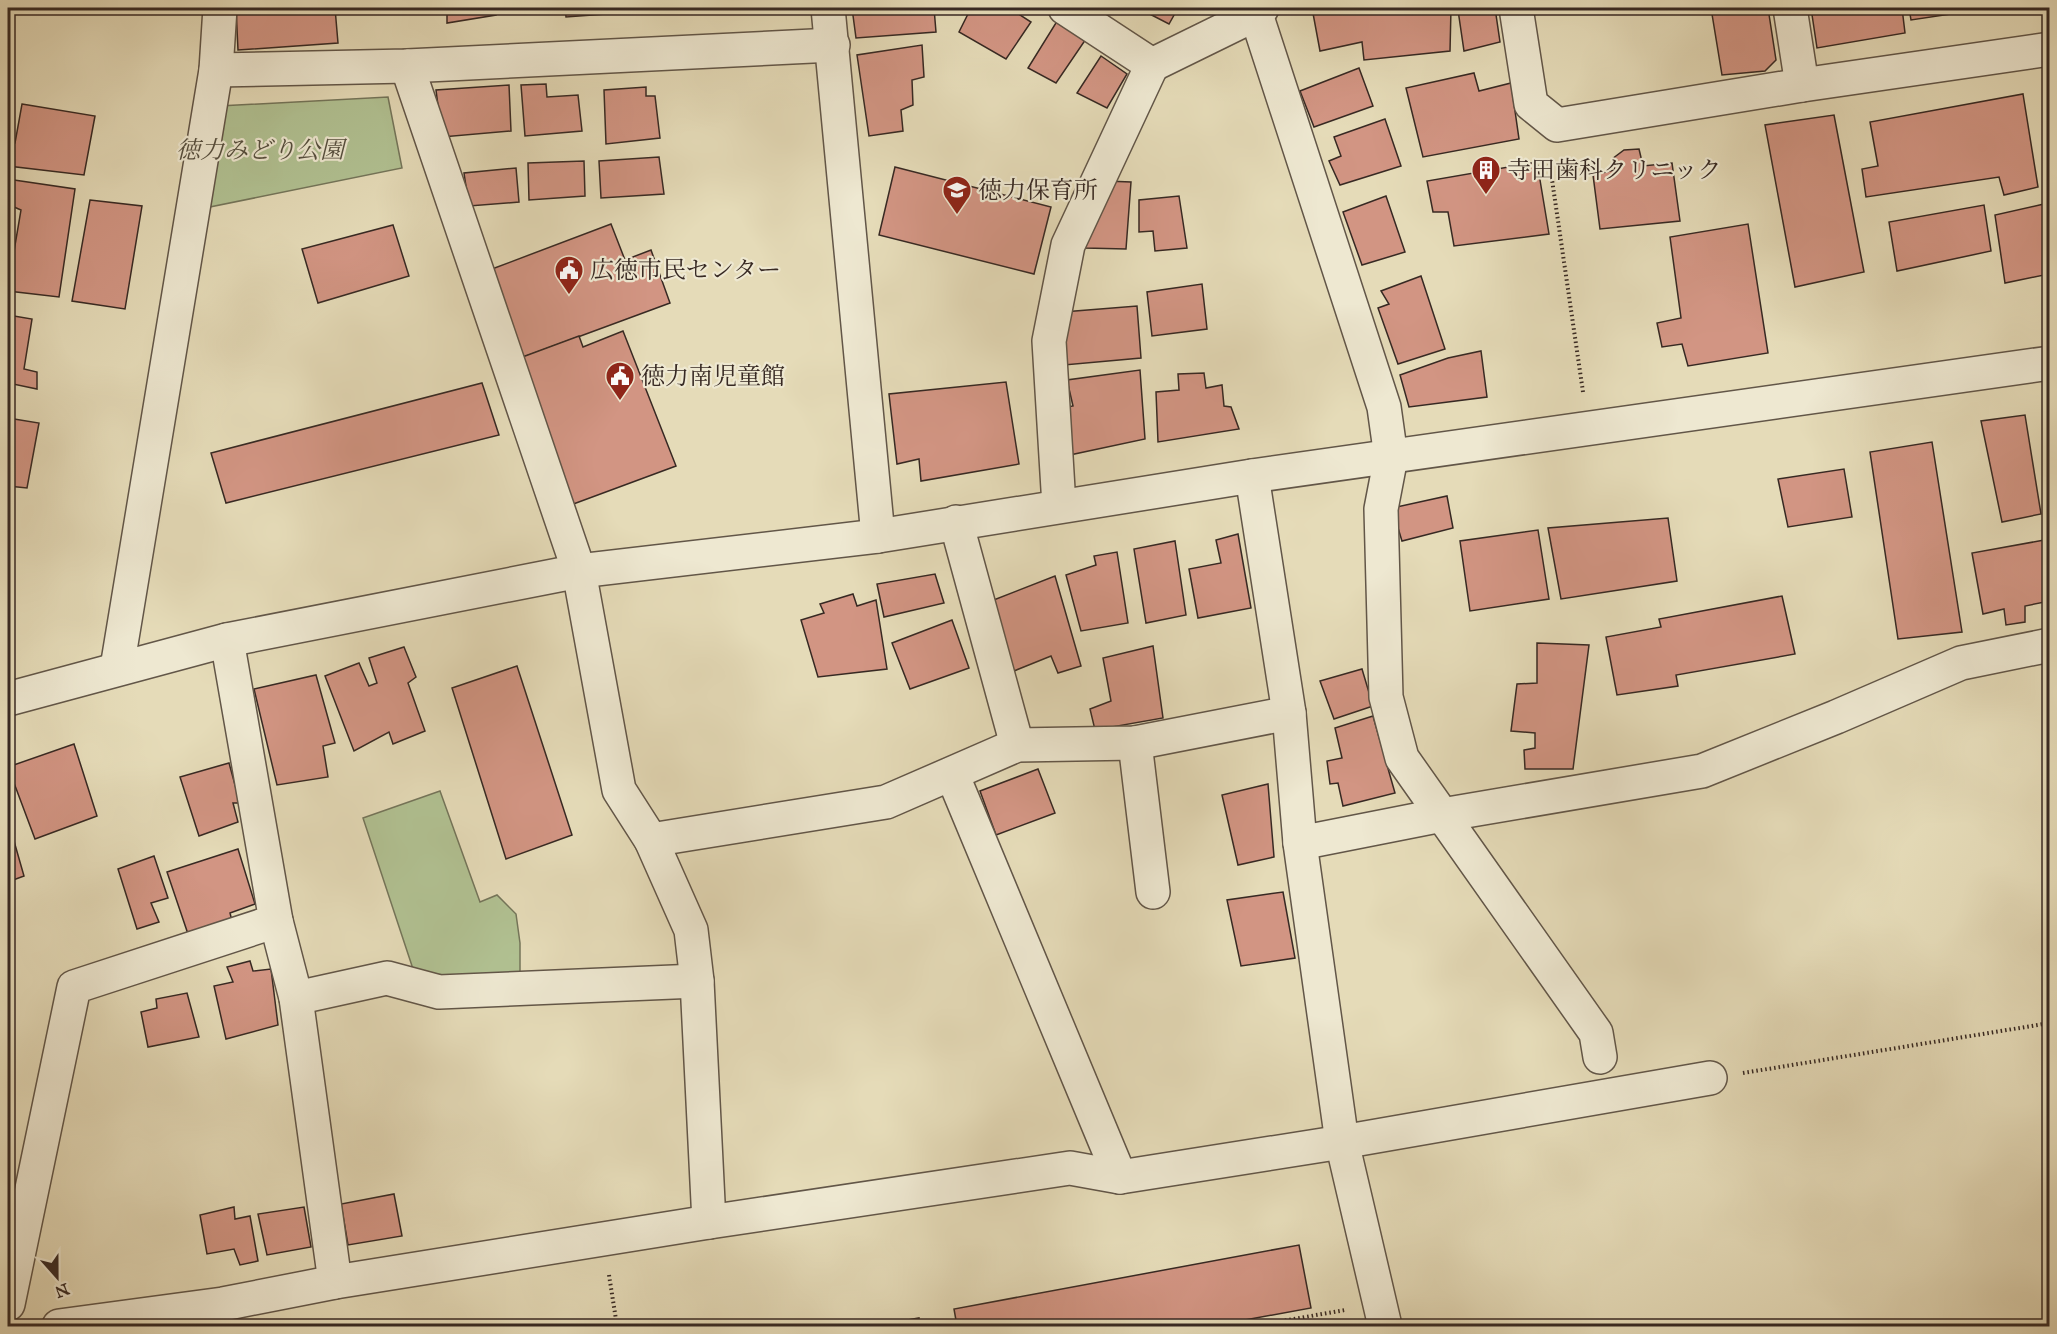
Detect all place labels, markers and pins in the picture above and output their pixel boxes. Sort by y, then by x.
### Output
building icon: 寺田歯科クリニック [1470,154,1502,196]
place label: 寺田歯科クリニック [1507,155,1722,185]
school or university icon: 徳力保育所 [941,174,973,216]
place label: 徳力保育所 [978,175,1098,205]
public building icon: 広徳市民センター [553,254,585,296]
place label: 広徳市民センター [590,255,781,285]
public building icon: 徳力南児童館 [604,360,636,402]
place label: 徳力南児童館 [641,361,785,391]

